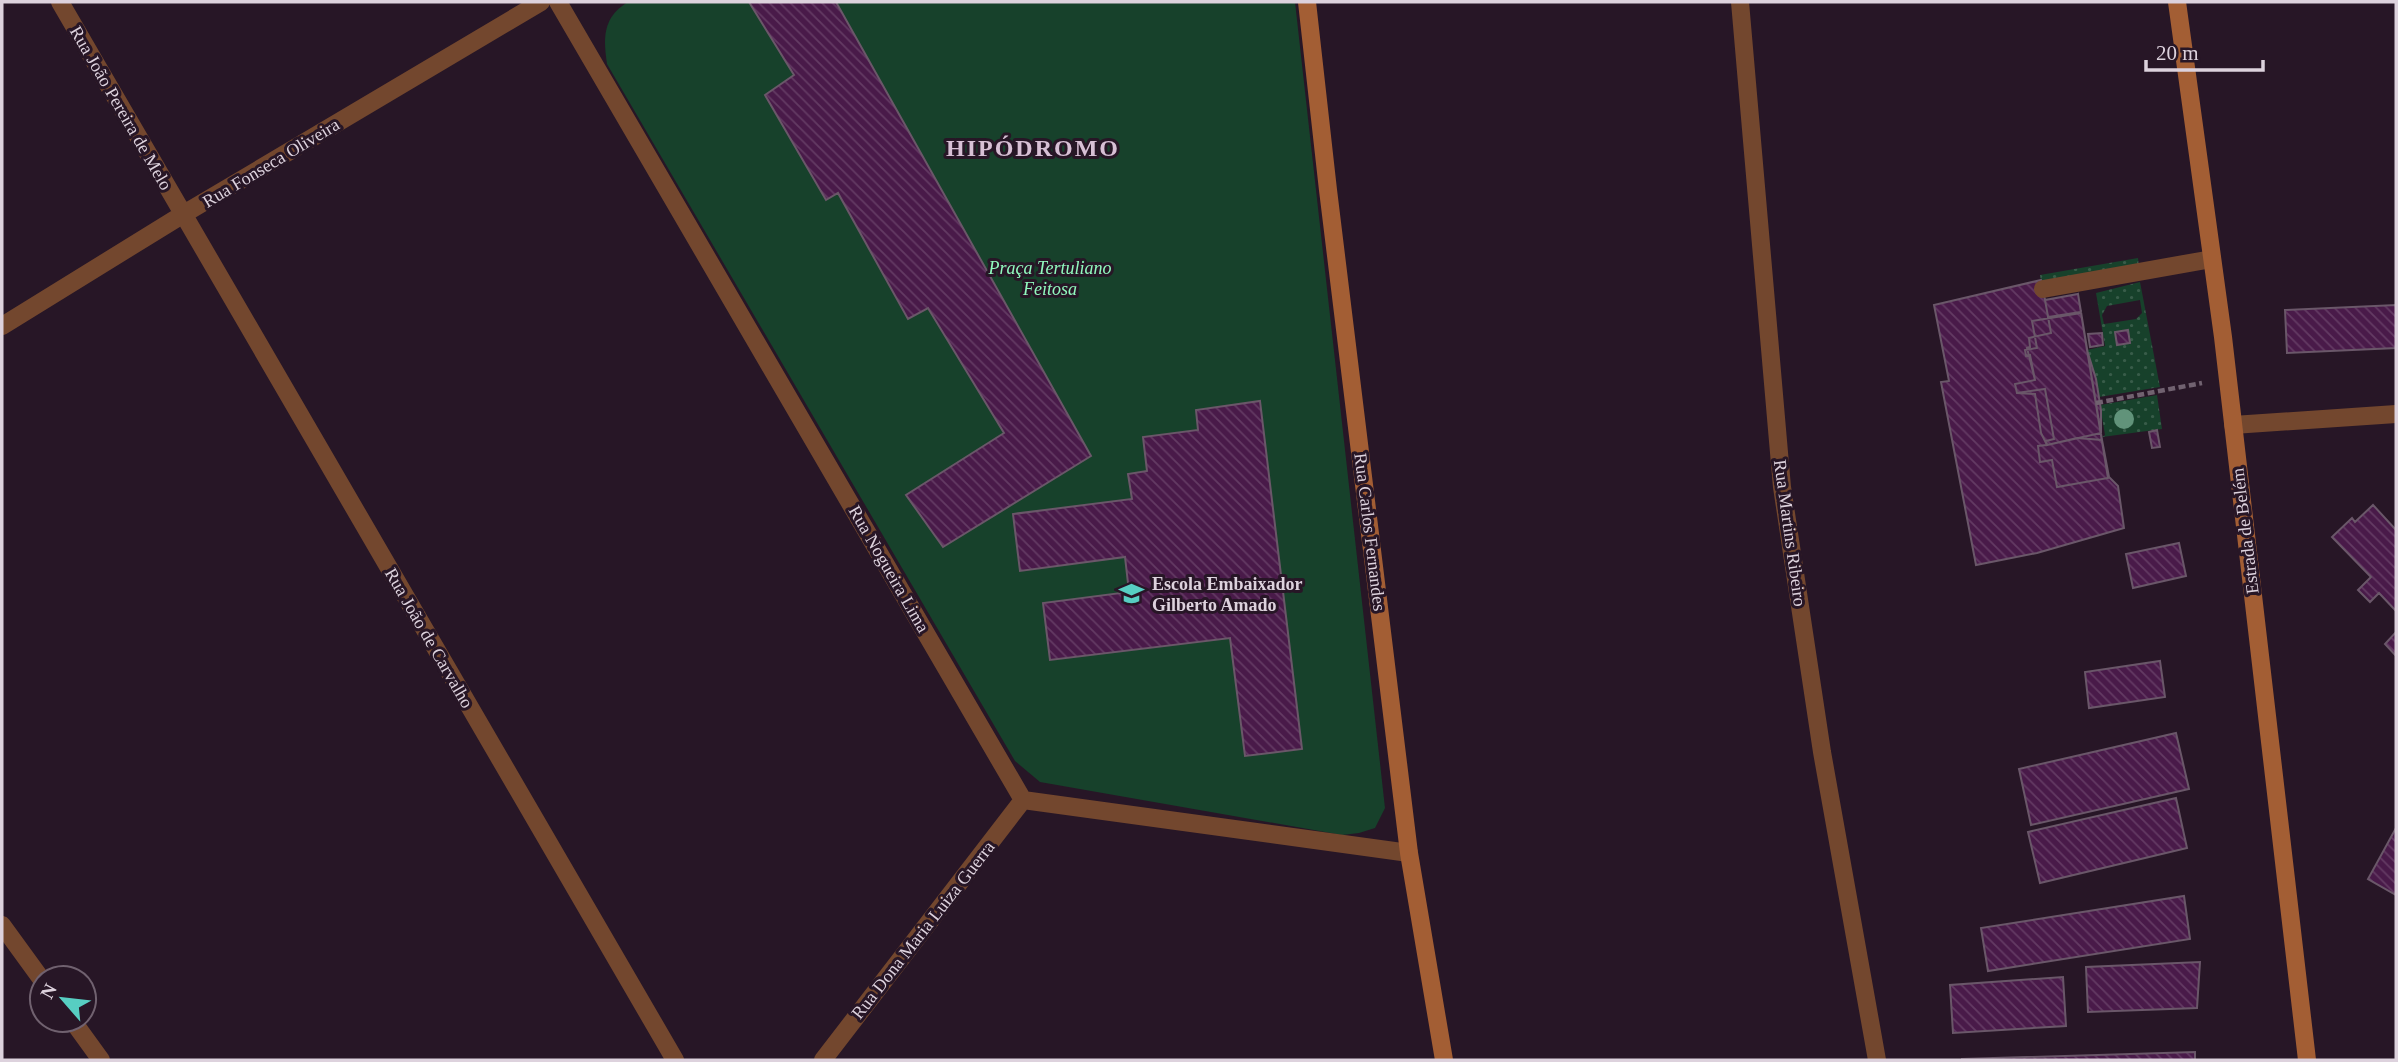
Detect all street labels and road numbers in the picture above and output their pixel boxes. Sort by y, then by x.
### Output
street label: Rua João Pereira de Melo [66,22,176,194]
street label: Rua Fonseca Oliveira [199,114,343,212]
street label: Rua Carlos Fernandes [1350,452,1390,612]
street label: Rua Martins Ribeiro [1770,458,1810,608]
street label: Estrada de Belém [2227,467,2263,595]
street label: Rua Nogueira Lima [845,502,933,636]
street label: Rua João de Carvalho [381,564,477,712]
street label: Rua Dona Maria Luiza Guerra [847,837,999,1023]

